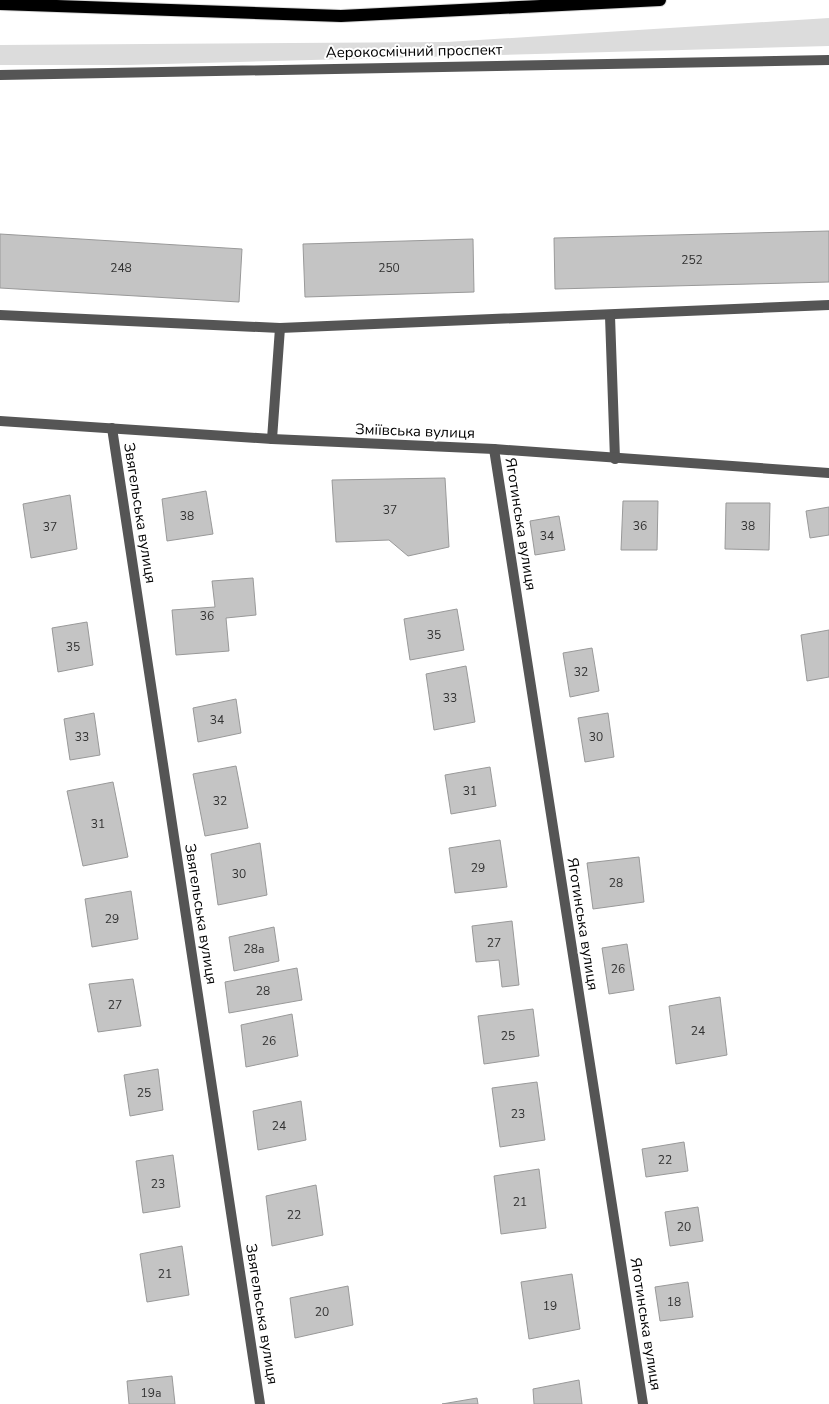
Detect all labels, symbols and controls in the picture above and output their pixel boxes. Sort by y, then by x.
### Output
street label: Аерокосмічний проспект [326,39,503,63]
house number: 252 [681,252,703,268]
house number: 248 [110,260,132,276]
house number: 250 [378,260,400,276]
street label: Зміївська вулиця [355,419,475,443]
street label: Звягельська вулиця [119,441,161,585]
street label: Яготинська вулиця [501,456,541,592]
house number: 37 [383,502,397,518]
house number: 38 [180,508,194,524]
house number: 36 [633,518,647,534]
house number: 38 [741,518,755,534]
house number: 37 [43,519,57,535]
house number: 34 [540,528,554,544]
house number: 36 [200,608,214,624]
house number: 35 [427,627,441,643]
house number: 35 [66,639,80,655]
house number: 32 [574,664,588,680]
house number: 33 [443,690,457,706]
house number: 34 [210,712,224,728]
house number: 33 [75,729,89,745]
house number: 30 [589,729,603,745]
house number: 31 [463,783,477,799]
house number: 32 [213,793,227,809]
house number: 31 [91,816,105,832]
street label: Звягельська вулиця [180,842,222,986]
street label: Яготинська вулиця [563,856,603,992]
house number: 29 [471,860,485,876]
house number: 30 [232,866,246,882]
house number: 28 [609,875,623,891]
house number: 29 [105,911,119,927]
house number: 27 [487,935,501,951]
house number: 28а [244,941,264,957]
house number: 26 [611,961,625,977]
house number: 28 [256,983,270,999]
house number: 27 [108,997,122,1013]
house number: 24 [691,1023,705,1039]
house number: 25 [501,1028,515,1044]
house number: 26 [262,1033,276,1049]
house number: 25 [137,1085,151,1101]
house number: 23 [511,1106,525,1122]
house number: 24 [272,1118,286,1134]
house number: 22 [658,1152,672,1168]
house number: 23 [151,1176,165,1192]
house number: 21 [513,1194,527,1210]
house number: 22 [287,1207,301,1223]
house number: 20 [677,1219,691,1235]
street label: Звягельська вулиця [241,1242,283,1386]
street label: Яготинська вулиця [626,1256,666,1392]
house number: 21 [158,1266,172,1282]
house number: 18 [667,1294,681,1310]
house number: 19 [543,1298,557,1314]
house number: 20 [315,1304,329,1320]
house number: 19а [141,1385,161,1401]

